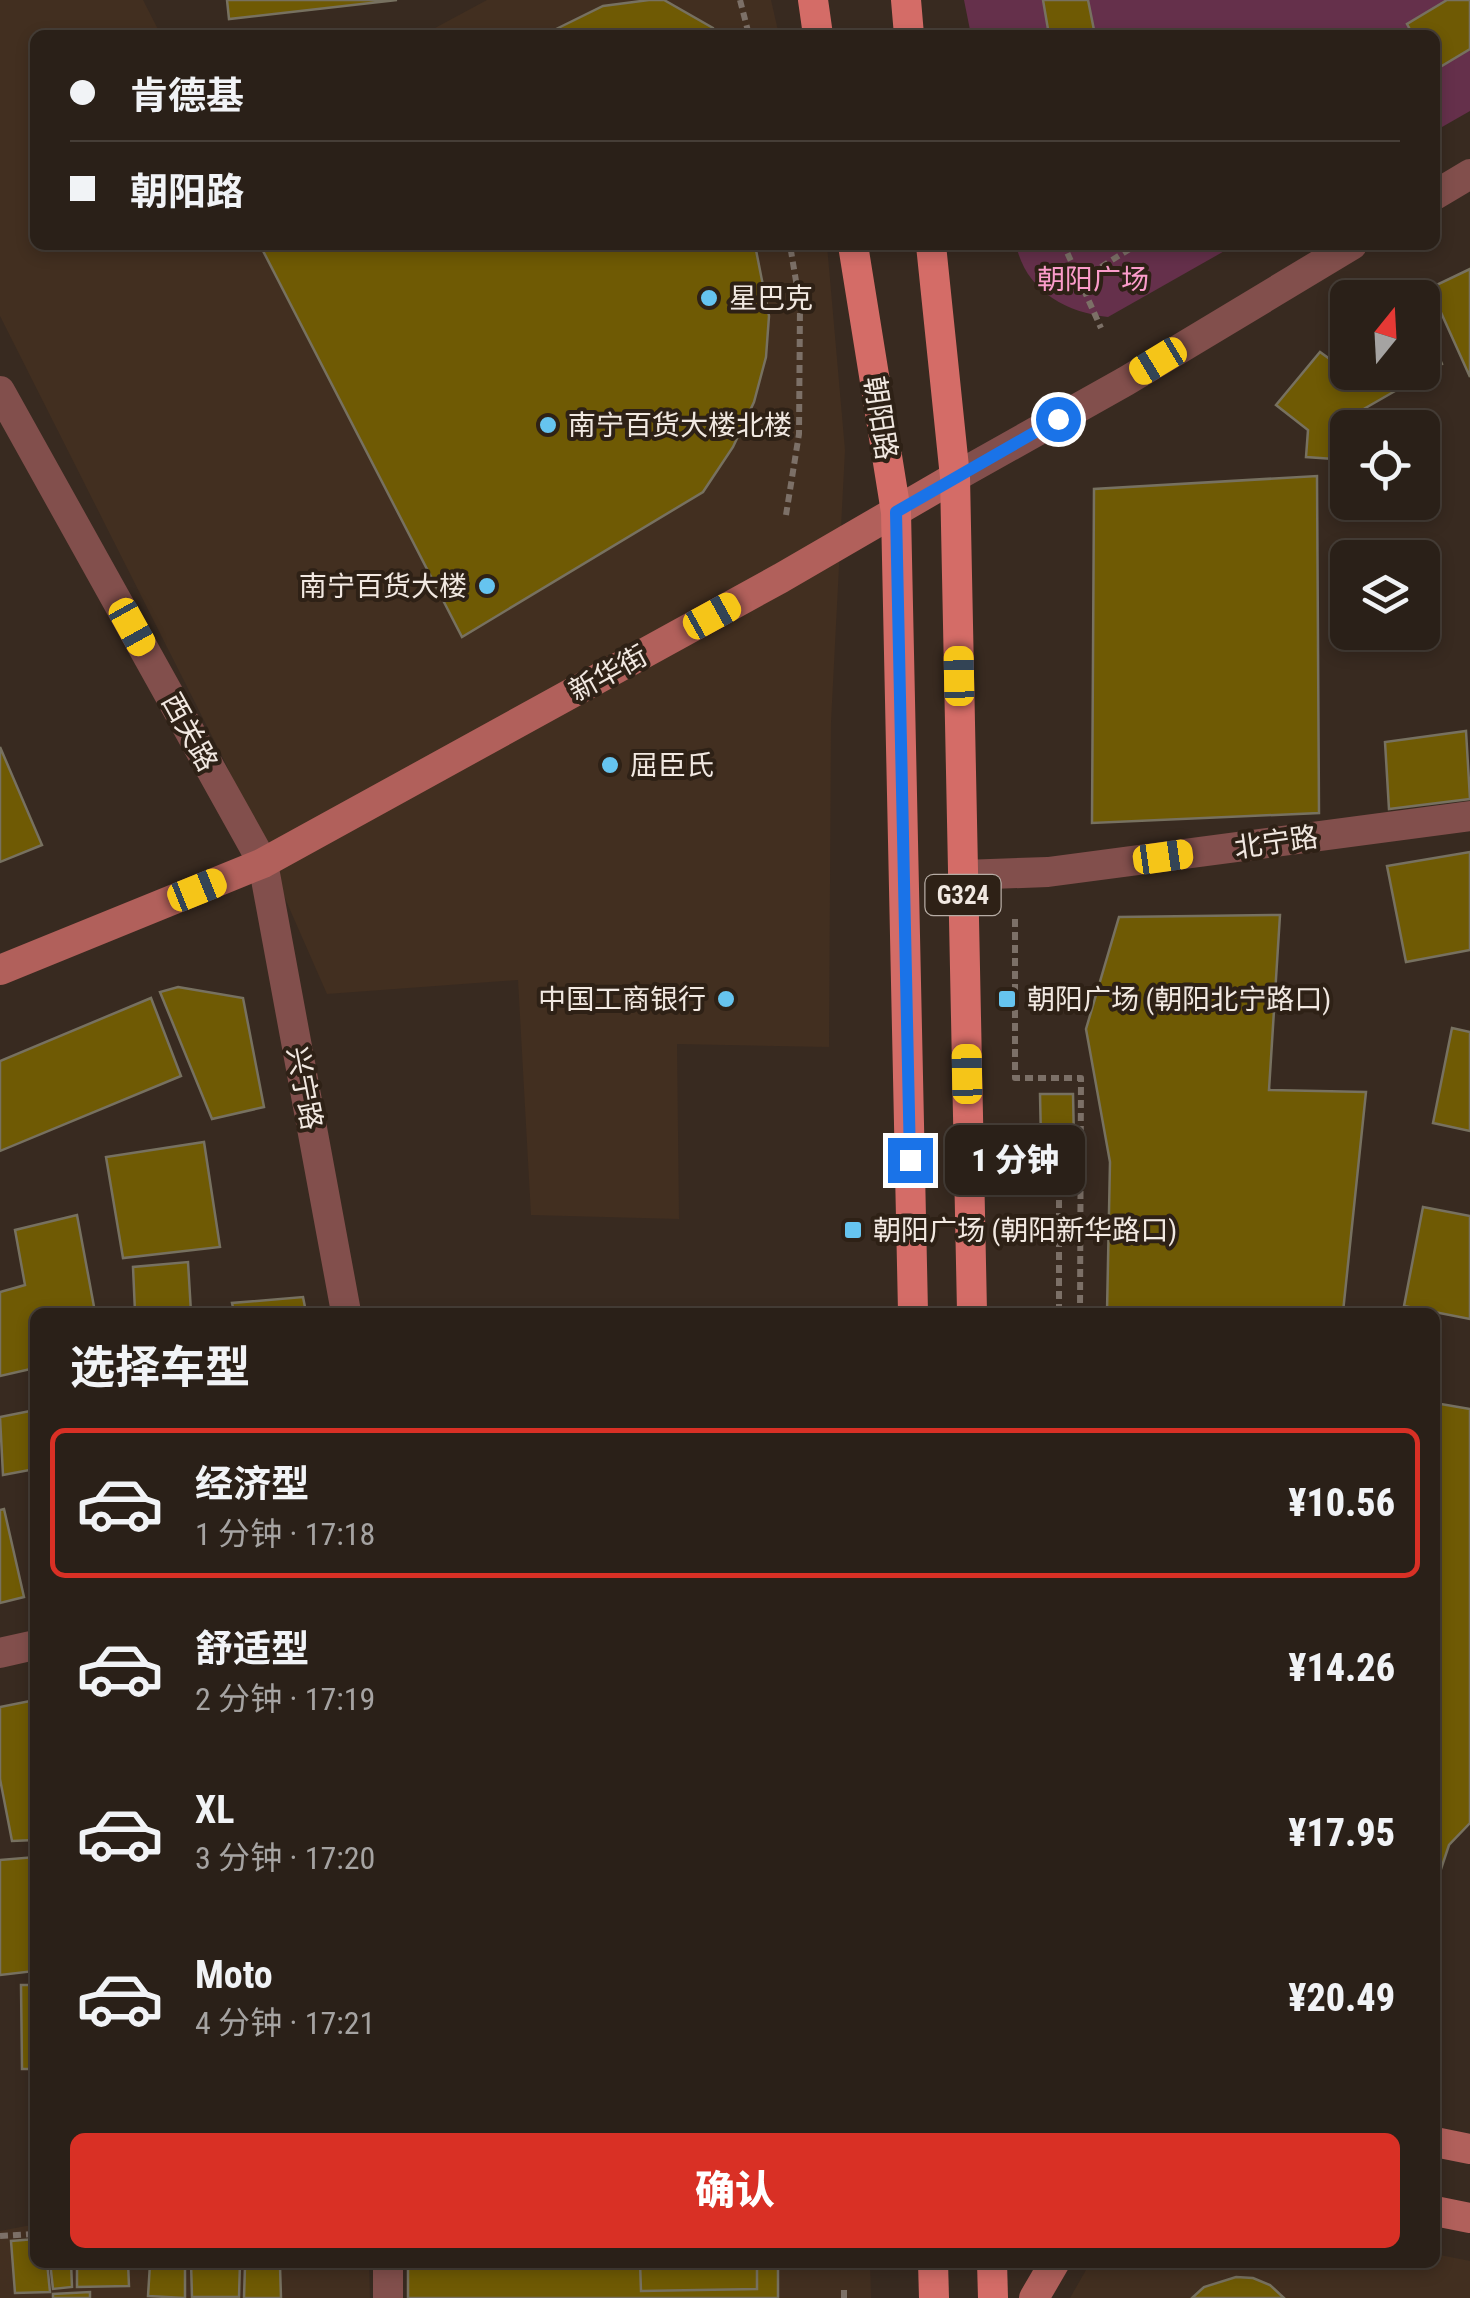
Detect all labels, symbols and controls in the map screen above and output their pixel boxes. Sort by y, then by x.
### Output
text: 肯德基 [130,74,244,118]
text: 朝阳路 [130,170,244,214]
park label: 朝阳广场 [1037,263,1149,296]
north arrow [1330,280,1440,390]
map controls [1330,280,1440,650]
place label: 星巴克 [729,282,813,315]
marker: 星巴克 [698,287,720,309]
car [1125,333,1191,389]
street label: 朝阳路 [858,374,903,462]
route start [1036,397,1081,442]
place label: 南宁百货大楼北楼 [568,409,792,442]
button: locate [1330,410,1440,520]
marker: 南宁百货大楼北楼 [537,414,559,436]
button: layers [1330,540,1440,650]
place label: 南宁百货大楼 [299,570,467,603]
marker: 南宁百货大楼 [476,575,498,597]
car [678,588,746,644]
car [104,593,160,661]
street label: 新华街 [564,639,653,708]
car [943,646,975,706]
street label: 西关路 [155,688,224,777]
place label: 屈臣氏 [630,749,714,782]
marker: 屈臣氏 [599,754,621,776]
street label: 北宁路 [1232,820,1320,865]
car [1131,838,1195,876]
car [164,865,230,915]
road number: G324 [926,875,1000,915]
place label: 中国工商银行 [538,983,706,1016]
place label: 朝阳广场 (朝阳北宁路口) [1027,983,1331,1016]
marker: 中国工商银行 [715,988,737,1010]
marker: 朝阳广场 (朝阳北宁路口) [996,988,1018,1010]
street label: 兴宁路 [280,1044,329,1132]
car [951,1044,983,1104]
callout: 1 分钟 [945,1125,1085,1195]
route end [888,1138,933,1183]
text: 1 分钟 [971,1141,1059,1179]
place label: 朝阳广场 (朝阳新华路口) [873,1214,1177,1247]
marker: 朝阳广场 (朝阳新华路口) [842,1219,864,1241]
text: 选择车型 [70,1341,250,1394]
icon: car [75,1458,165,1548]
text: 经济型 [195,1462,309,1506]
text: ¥10.56 [1288,1481,1395,1525]
text: 1 分钟 · 17:18 [195,1515,375,1553]
icon: car [75,1623,165,1713]
text: 舒适型 [195,1627,309,1671]
text: ¥14.26 [1288,1646,1395,1690]
text: 2 分钟 · 17:19 [195,1680,375,1718]
icon: car [75,1788,165,1878]
text: XL [195,1788,234,1832]
text: ¥17.95 [1288,1811,1395,1855]
text: 3 分钟 · 17:20 [195,1839,375,1877]
icon: car [75,1953,165,2043]
text: Moto [195,1953,273,1997]
text: ¥20.49 [1288,1976,1395,2020]
text: 4 分钟 · 17:21 [195,2004,375,2042]
button: 确认 [70,2133,1400,2248]

